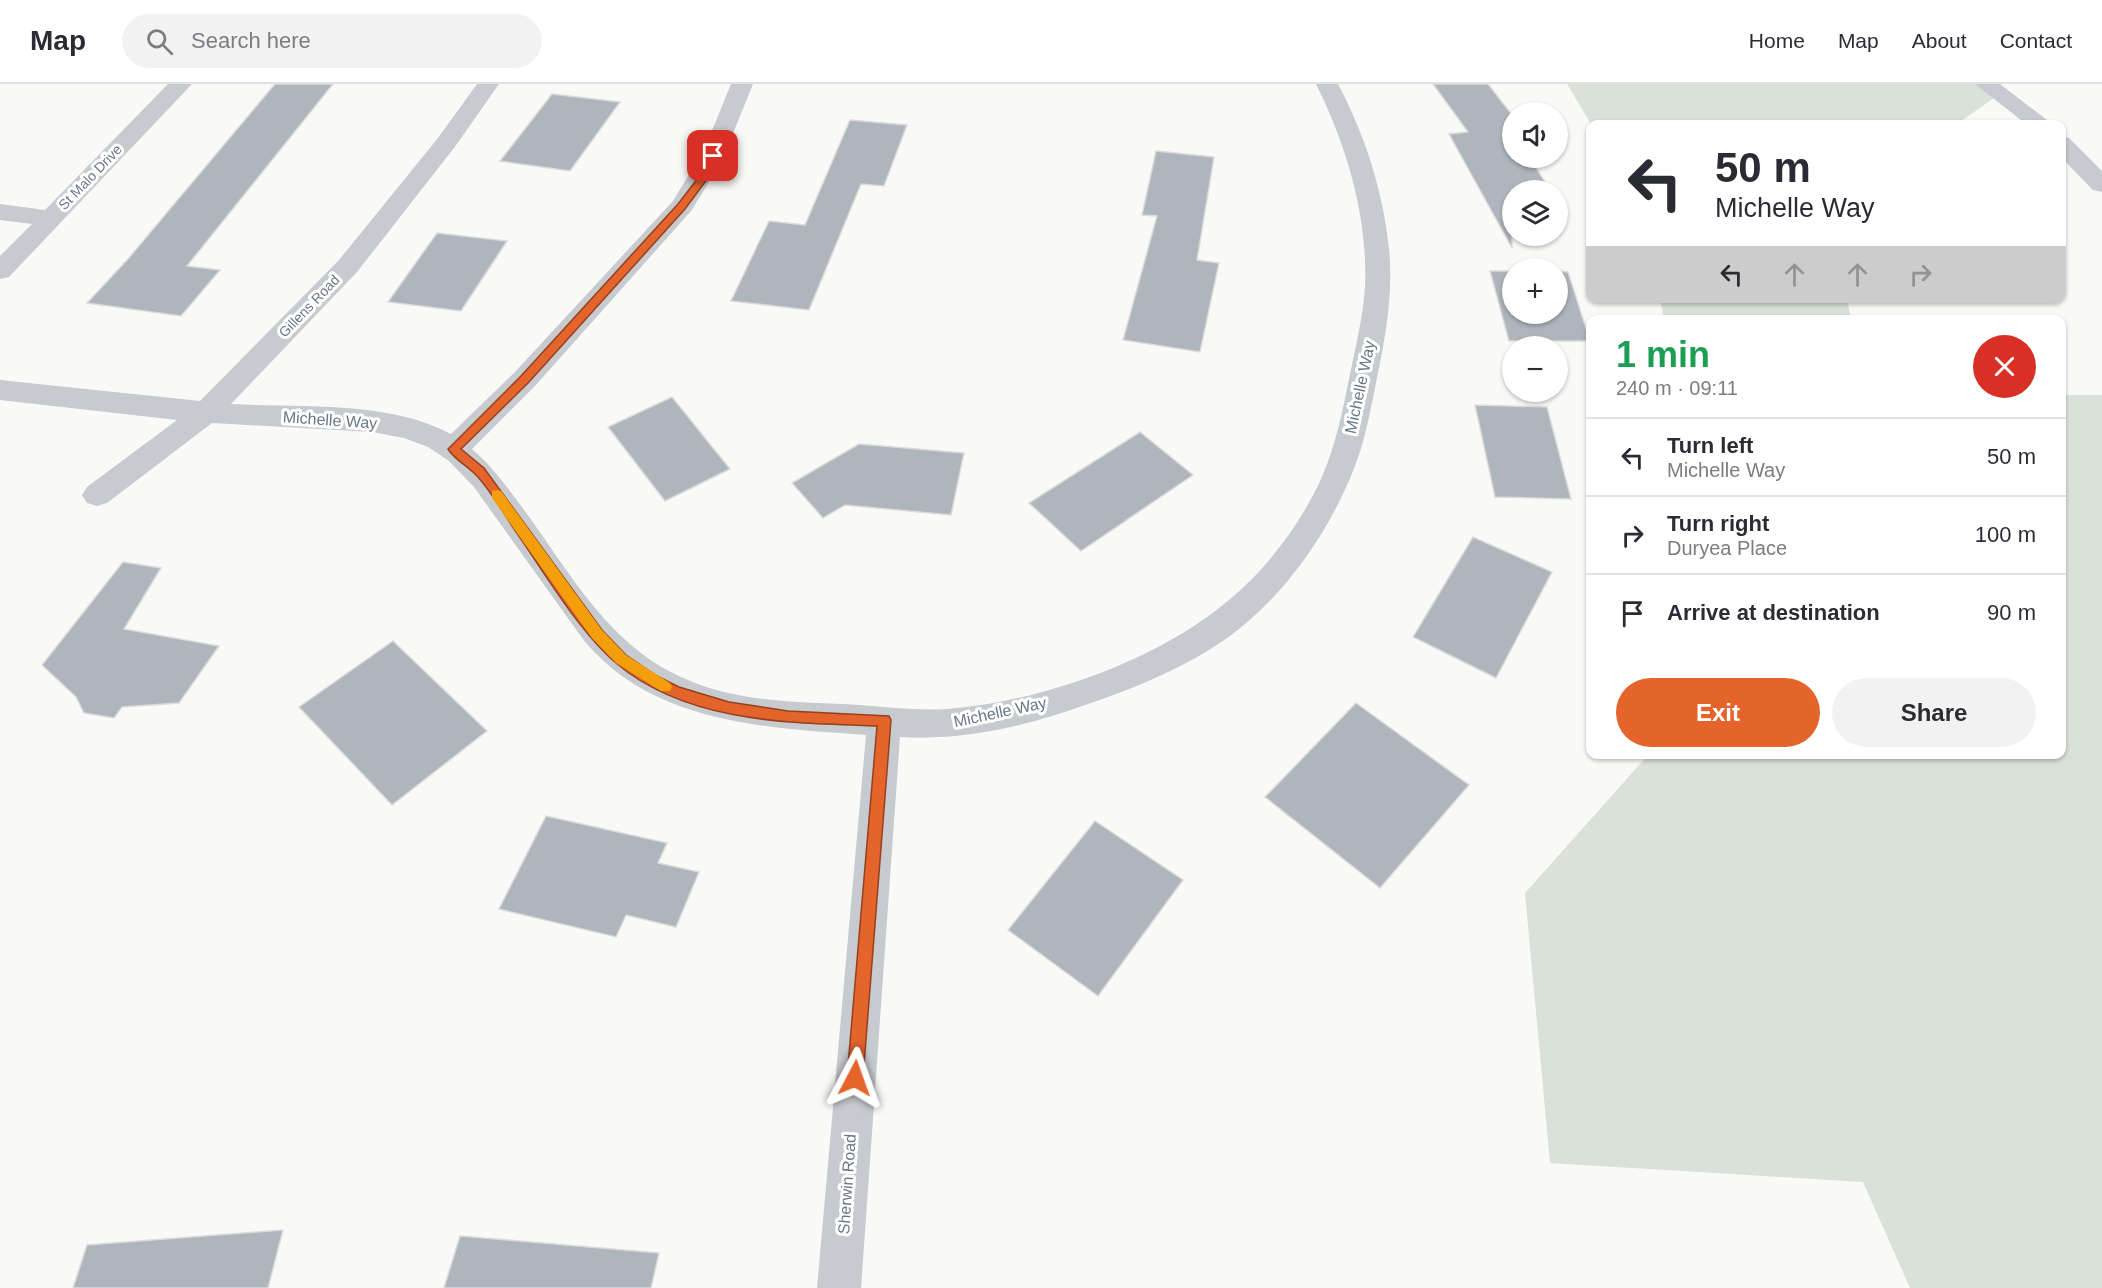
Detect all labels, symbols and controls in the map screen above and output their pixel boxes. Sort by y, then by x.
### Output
search box [122,14,542,68]
text: Map [30,25,86,56]
icon: search [143,25,176,58]
text: Search here [191,28,311,53]
text: Home [1749,29,1805,52]
text: Map [1838,29,1879,52]
text: About [1912,29,1967,52]
text: Contact [2000,29,2072,52]
map controls [1502,102,1568,402]
button: sound [1502,102,1568,168]
pin [687,130,738,181]
icon: arrive [696,139,729,172]
street label: St Malo Drive [55,141,125,213]
icon: left [1616,144,1694,222]
text: 50 m [1715,144,1811,191]
button: layers [1502,180,1568,246]
text: Michelle Way [1715,193,1875,223]
button: + [1502,258,1568,324]
icon: left [1715,258,1748,291]
icon: ahead [1778,258,1811,291]
icon: ahead [1841,258,1874,291]
icon: right [1904,258,1937,291]
street label: Gillens Road [275,272,343,340]
text: 1 min [1616,334,1710,375]
button: close [1973,335,2036,398]
button: − [1502,336,1568,402]
street label: Michelle Way [1342,339,1378,435]
text: 240 m · 09:11 [1616,377,1738,399]
street label: Michelle Way [282,408,378,432]
text: Turn left [1667,433,1753,458]
icon: left [1616,441,1649,474]
text: 50 m [1987,444,2036,469]
text: Michelle Way [1667,459,1785,481]
text: Turn right [1667,511,1769,536]
icon: right [1616,519,1649,552]
text: 100 m [1975,522,2036,547]
text: Duryea Place [1667,537,1787,559]
icon: arrive [1616,597,1649,630]
text: Arrive at destination [1667,600,1880,625]
text: 90 m [1987,600,2036,625]
button: Exit [1616,678,1820,747]
button: Share [1832,678,2036,747]
street label: Michelle Way [952,694,1048,730]
position arrow [823,1046,887,1110]
street label: Sherwin Road [835,1133,859,1235]

